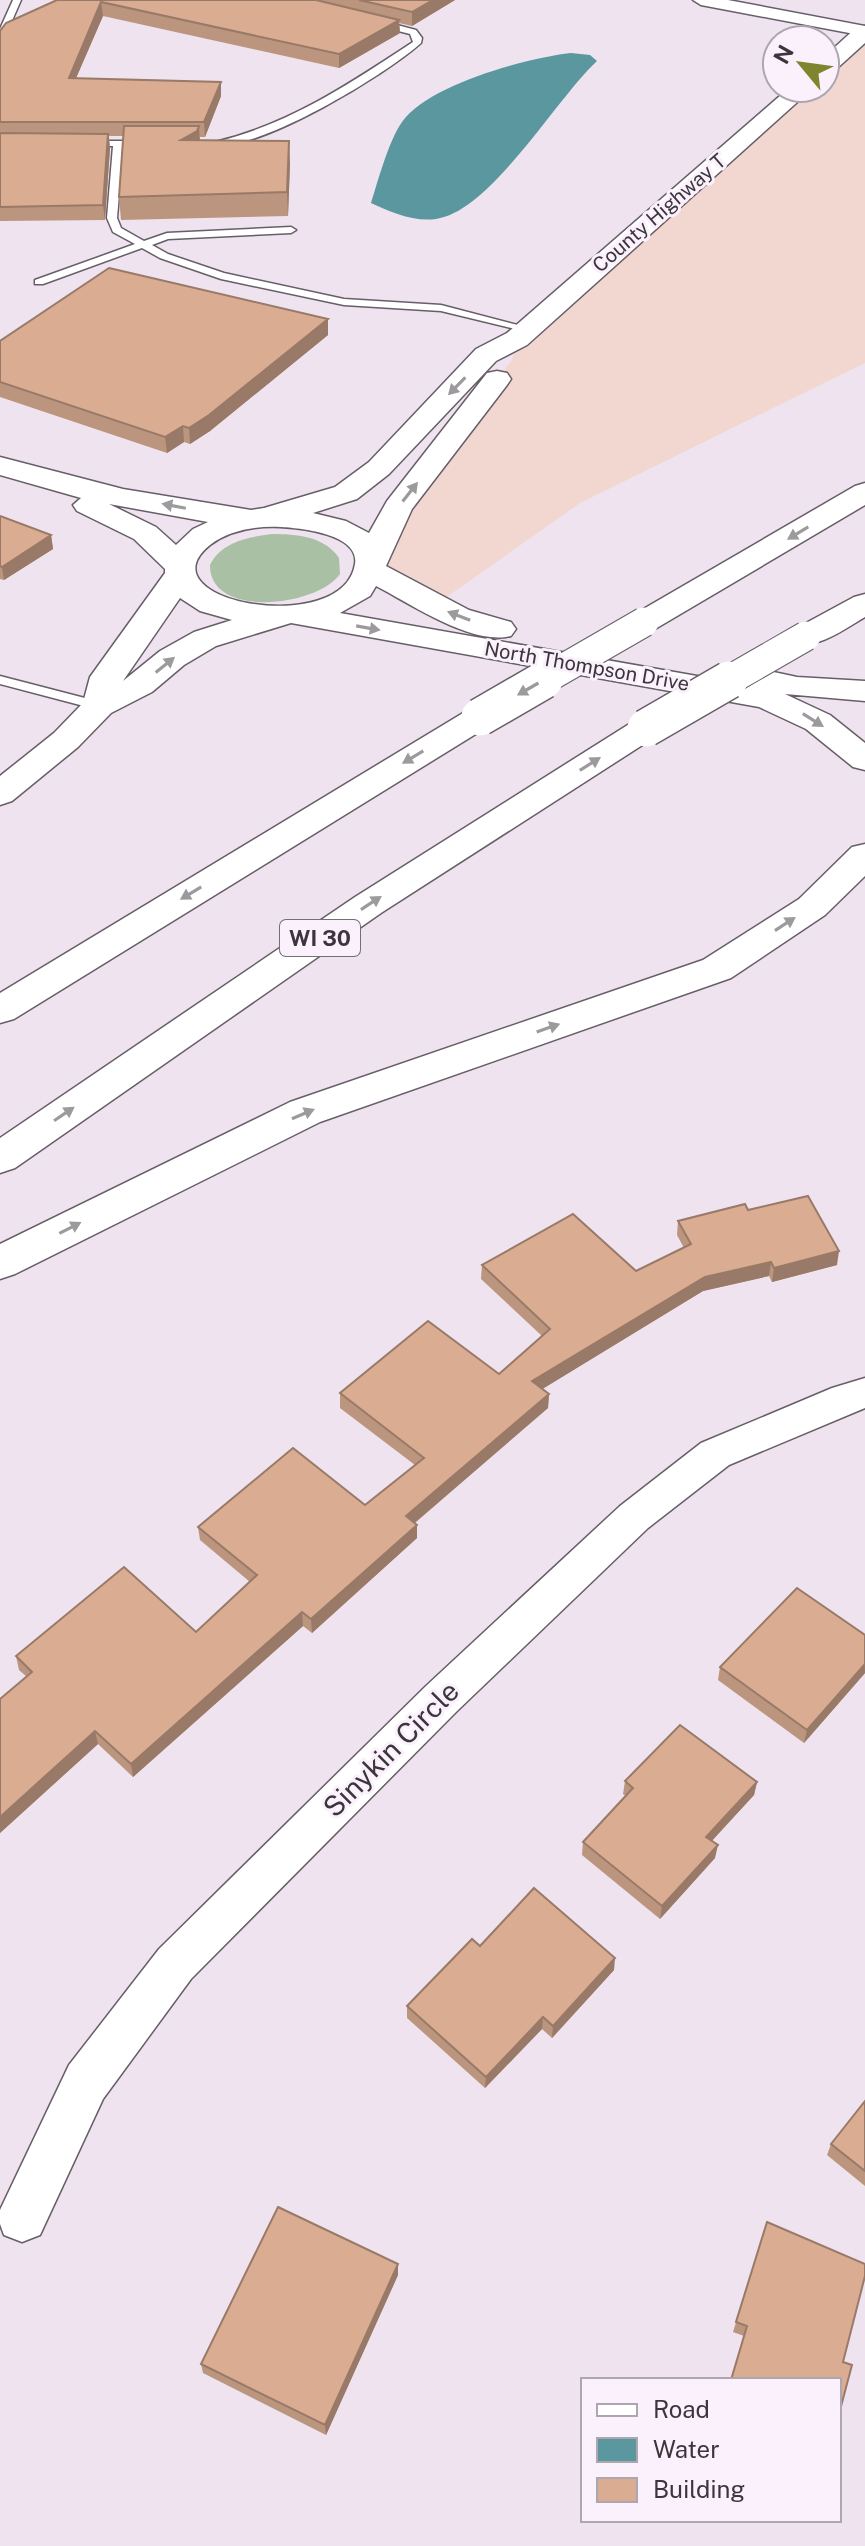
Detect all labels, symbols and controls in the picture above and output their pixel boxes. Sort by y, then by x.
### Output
north arrow [761,24,841,104]
text: N [768,40,799,68]
street label: County Highway T [588,149,731,277]
one-way arrow [448,376,466,395]
one-way arrow [401,482,417,502]
one-way arrow [161,500,186,512]
one-way arrow [787,525,809,539]
one-way arrow [447,609,471,622]
one-way arrow [356,623,381,635]
street label: North Thompson Drive [483,636,691,696]
one-way arrow [155,657,175,673]
one-way arrow [517,682,539,696]
one-way arrow [802,713,824,727]
one-way arrow [402,750,424,764]
one-way arrow [580,756,601,771]
one-way arrow [180,886,202,900]
one-way arrow [360,897,382,911]
one-way arrow [774,918,796,932]
road number: WI 30 [280,920,360,956]
one-way arrow [537,1021,561,1033]
one-way arrow [54,1107,75,1122]
one-way arrow [291,1107,315,1120]
one-way arrow [58,1222,81,1235]
street label: Sinykin Circle [316,1674,465,1823]
legend [581,2378,841,2522]
text: Road [653,2395,710,2423]
text: Water [653,2435,720,2463]
text: Building [653,2475,745,2503]

